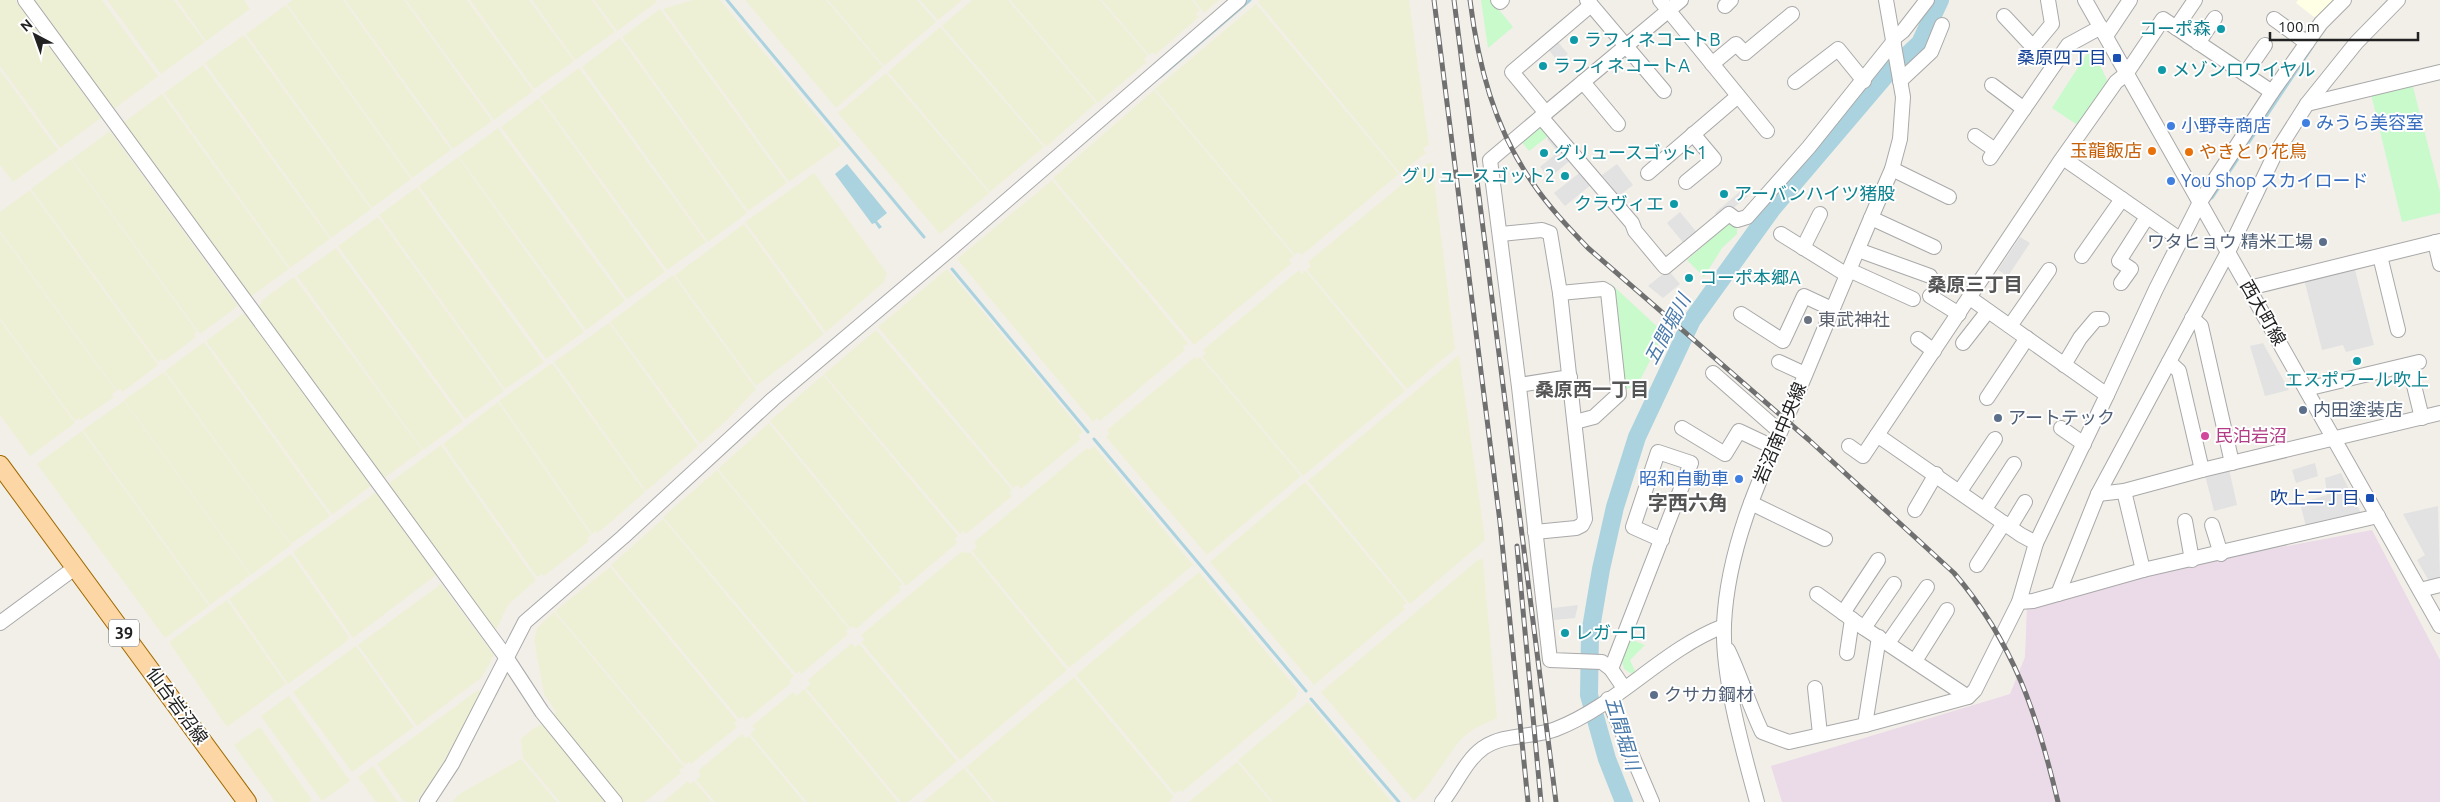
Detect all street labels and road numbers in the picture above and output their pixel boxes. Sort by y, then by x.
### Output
street label: 西大町線 [2237,276,2291,349]
street label: 岩沼南中央線 [1749,379,1809,486]
road number: 39 [109,620,139,646]
street label: 仙台岩沼線 [143,663,212,748]

